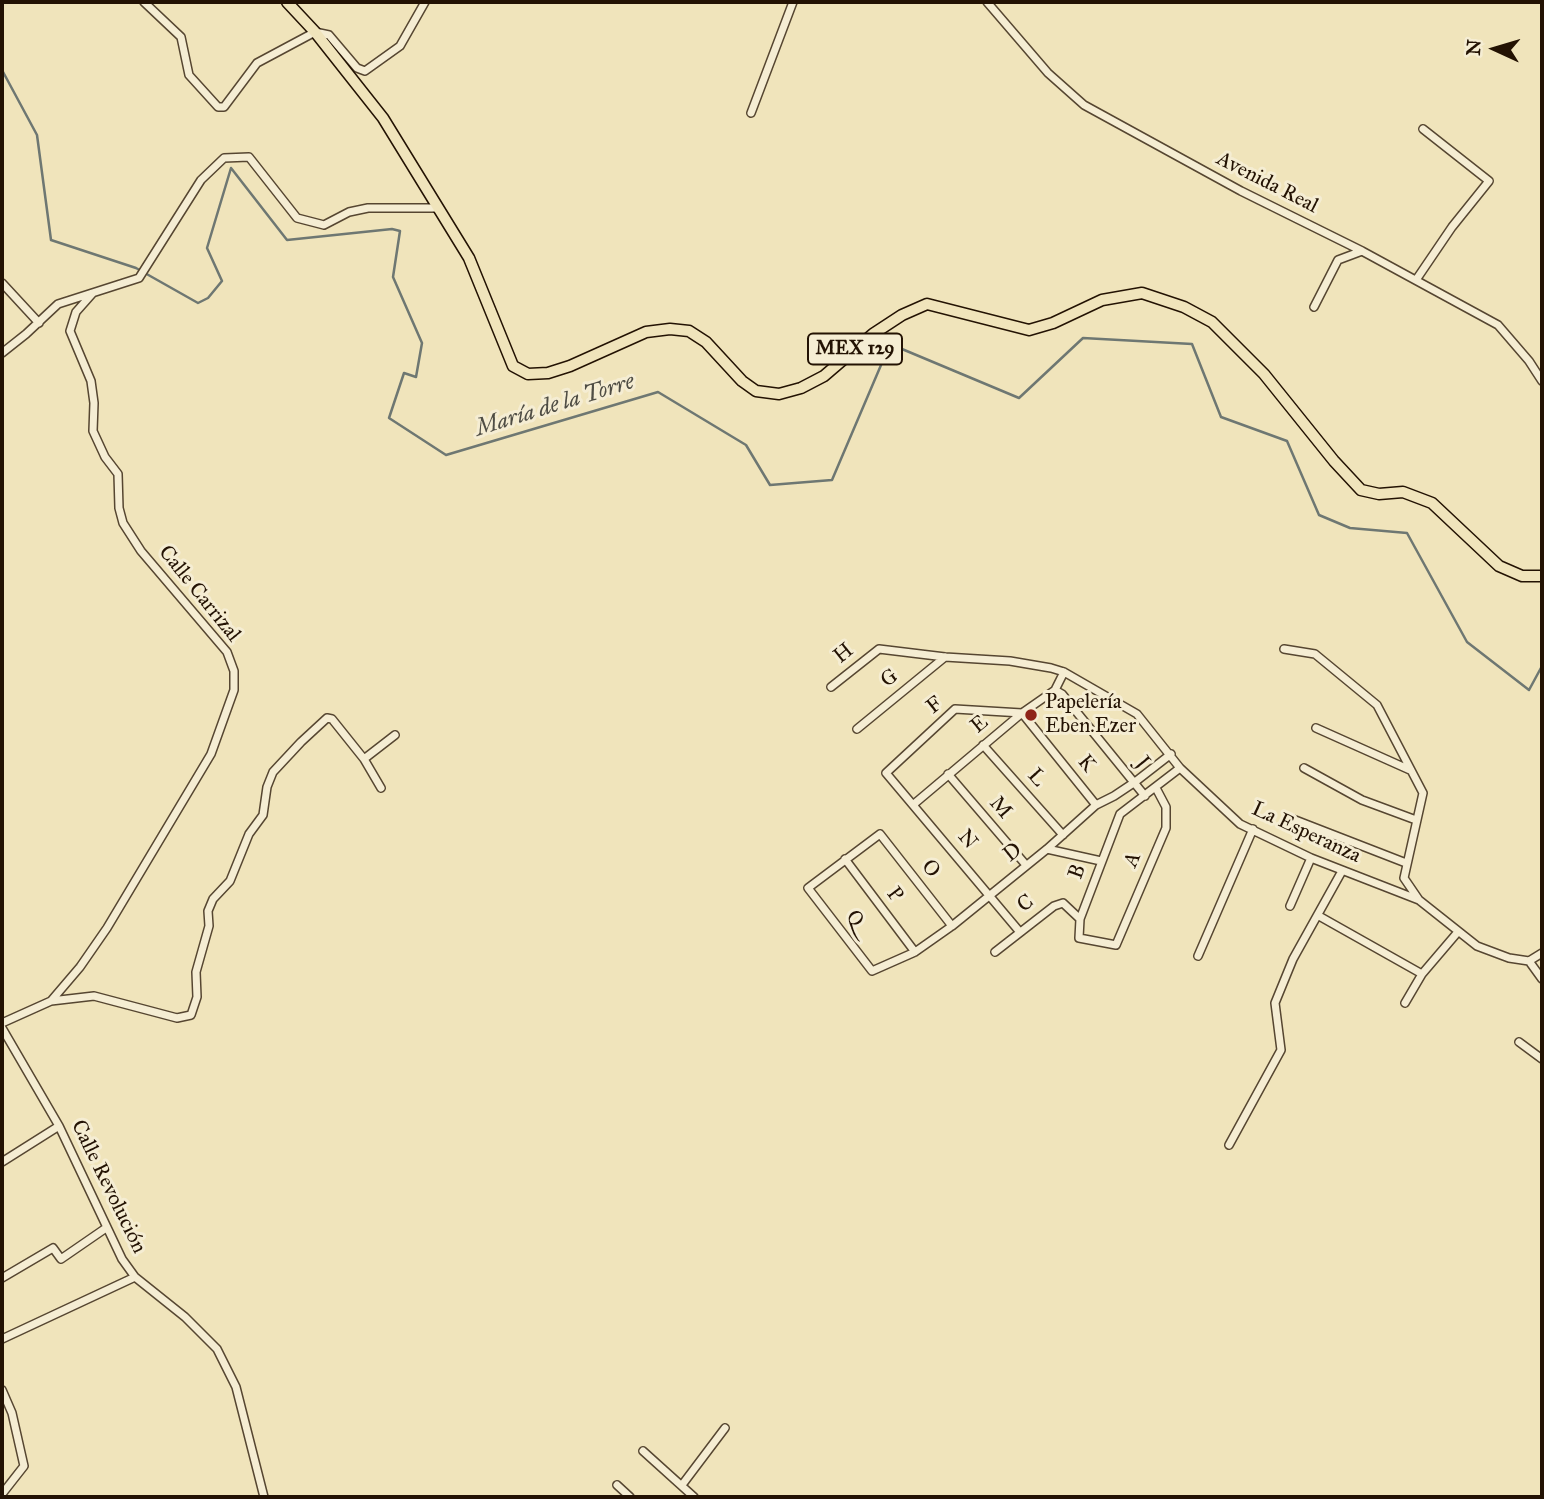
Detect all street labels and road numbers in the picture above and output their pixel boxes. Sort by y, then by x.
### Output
street label: Avenida Real [1212,147,1322,219]
road number: MEX 129 [808,334,902,364]
street label: Calle Carrizal [152,541,246,647]
street label: H [829,638,859,670]
street label: G [876,664,904,694]
street label: F [922,692,948,720]
street label: E [966,711,994,739]
street label: K [1072,750,1100,778]
street label: J [1130,752,1154,774]
street label: L [1021,764,1051,792]
street label: M [983,792,1017,824]
street label: La Esperanza [1247,797,1365,869]
street label: N [952,825,982,855]
street label: D [999,838,1027,868]
street label: A [1119,849,1147,871]
street label: O [915,855,945,883]
street label: B [1064,861,1092,883]
street label: P [880,883,908,907]
street label: C [1013,890,1039,918]
street label: Q [839,905,869,933]
street label: Calle Revolución [65,1116,151,1258]

